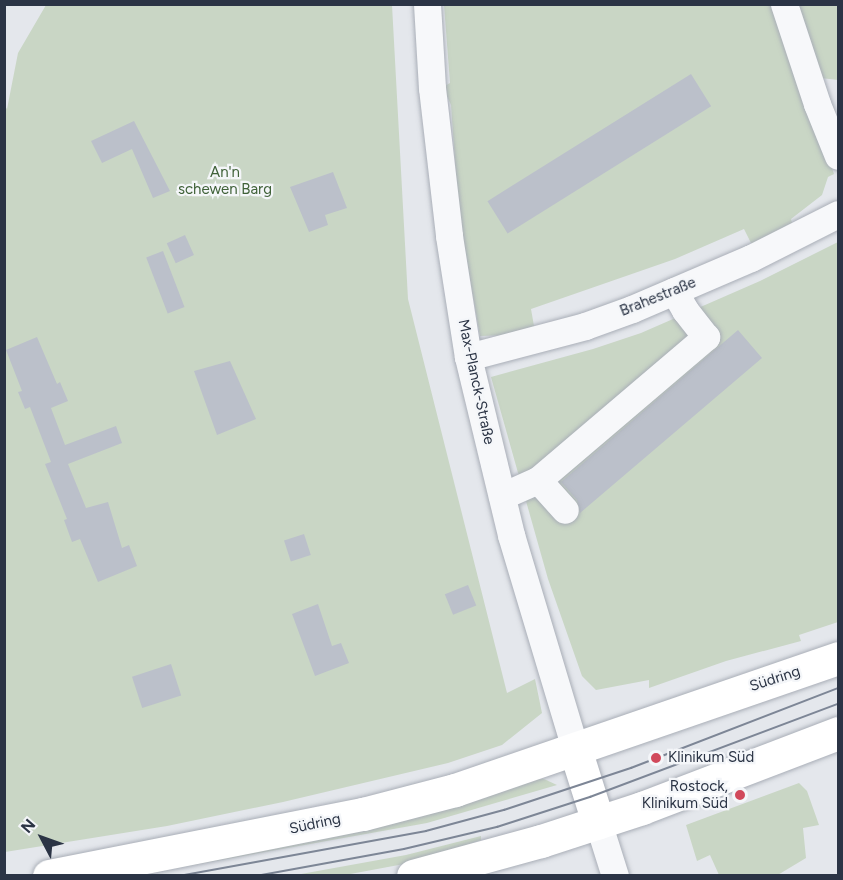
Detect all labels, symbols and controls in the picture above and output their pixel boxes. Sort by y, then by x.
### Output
park label: An'n schewen Barg [178,163,272,198]
street label: Brahestraße [617,274,699,320]
street label: Max-Planck-Straße [454,318,498,446]
street label: Südring [747,662,803,696]
place label: Klinikum Süd [668,749,754,767]
marker: Klinikum Süd [649,751,663,765]
place label: Rostock, Klinikum Süd [642,777,728,812]
marker: Rostock, Klinikum Süd [733,788,747,802]
north arrow [12,808,72,868]
street label: Südring [288,810,342,838]
text: N [17,815,39,837]

